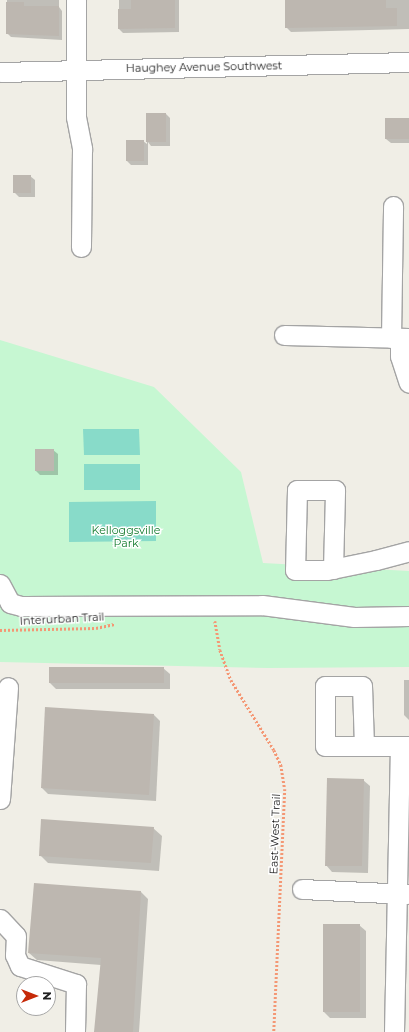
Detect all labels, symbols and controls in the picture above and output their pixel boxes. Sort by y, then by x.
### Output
street label: Haughey Avenue Southwest [126,59,282,75]
park label: Kelloggsville Park [92,524,160,550]
street label: Interurban Trail [19,610,105,628]
street label: East-West Trail [267,793,283,875]
north arrow [16,976,56,1016]
text: N [40,992,54,1000]

